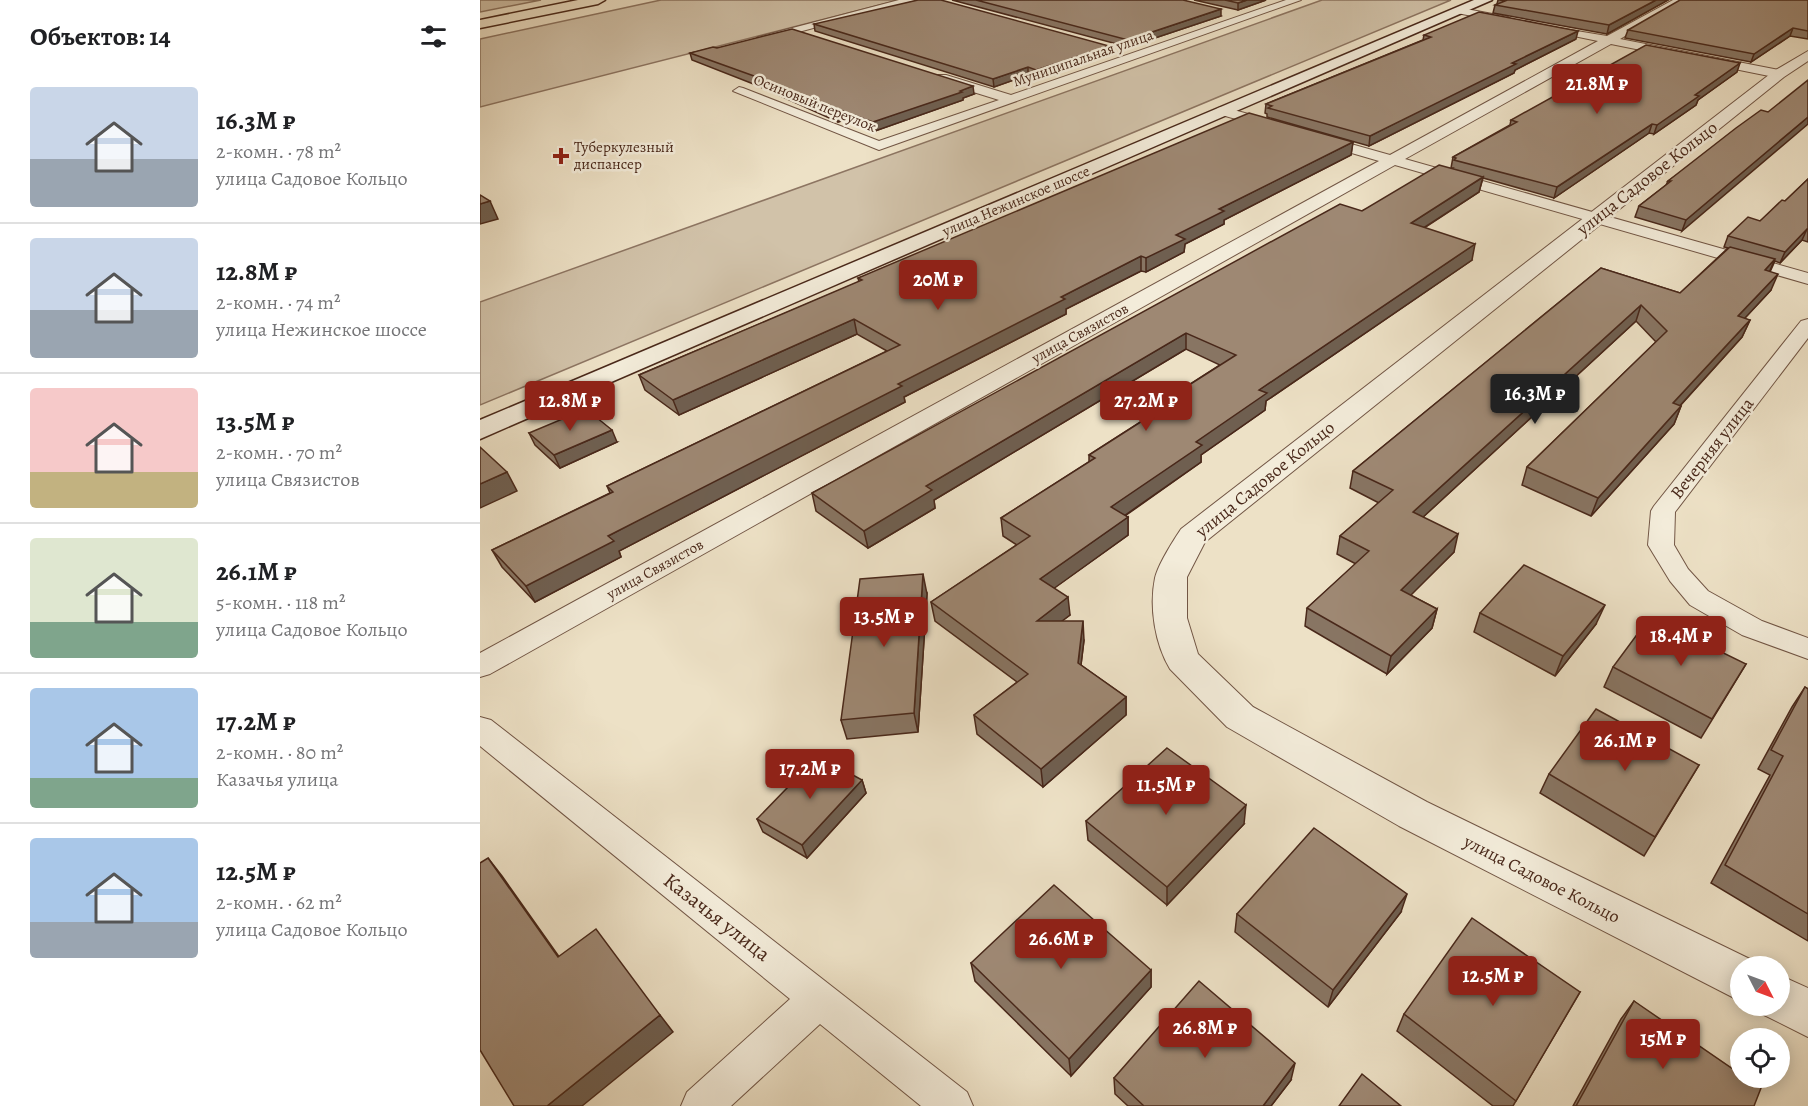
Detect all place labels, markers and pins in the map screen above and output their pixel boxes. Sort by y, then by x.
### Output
pin: 21.8M ₽ [1542,64,1652,115]
place label: Туберкулезный диспансер [573,137,674,174]
marker: Туберкулезный диспансер [552,147,570,165]
pin: 20M ₽ [896,260,980,311]
pin: 16.3M ₽ [1480,374,1590,425]
pin: 12.8M ₽ [515,381,625,432]
pin: 27.2M ₽ [1091,381,1201,432]
pin: 13.5M ₽ [829,597,939,648]
pin: 18.4M ₽ [1626,616,1736,667]
pin: 26.1M ₽ [1570,721,1680,772]
pin: 17.2M ₽ [755,749,865,800]
pin: 11.5M ₽ [1111,765,1221,816]
pin: 26.6M ₽ [1006,919,1116,970]
pin: 12.5M ₽ [1438,956,1548,1007]
pin: 26.8M ₽ [1150,1008,1260,1059]
pin: 15M ₽ [1621,1019,1705,1070]

